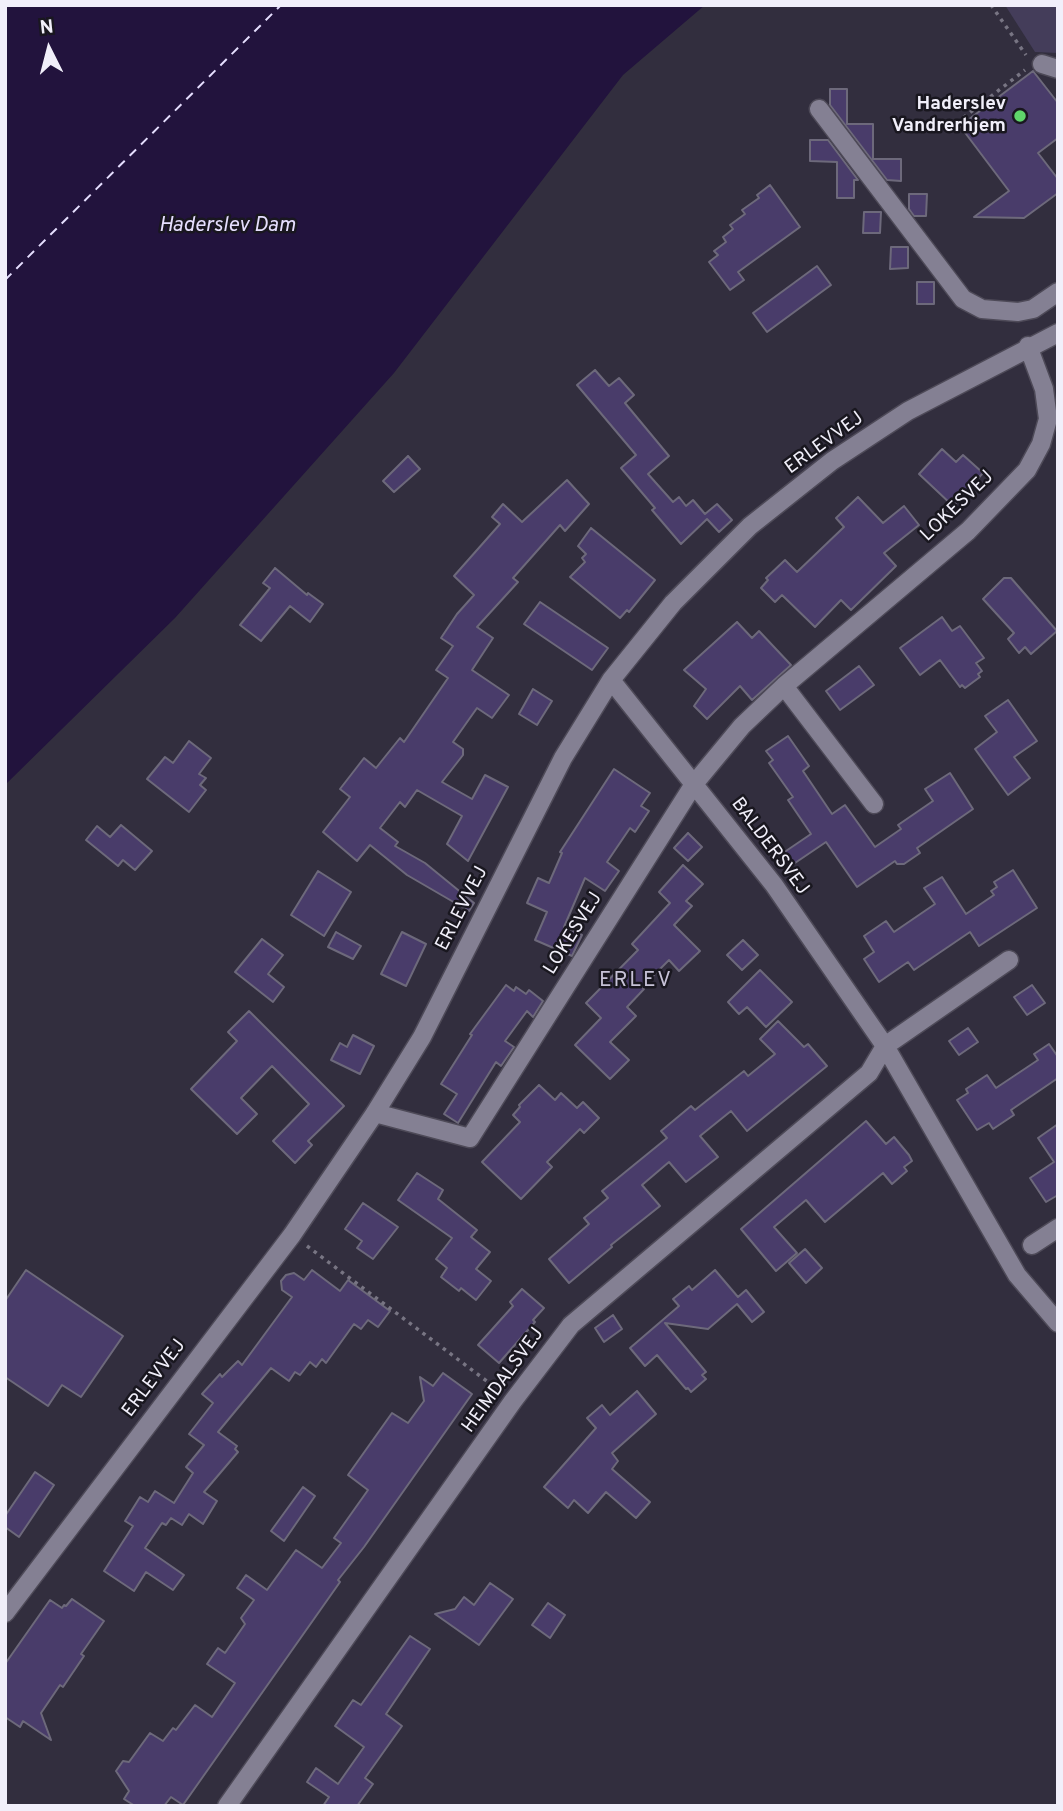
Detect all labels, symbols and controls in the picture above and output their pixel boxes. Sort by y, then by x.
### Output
north arrow [14,14,84,84]
text: N [39,15,55,41]
place label: Haderslev Vandrerhjem [892,94,1006,138]
marker: Haderslev Vandrerhjem [1012,108,1028,124]
water label: Haderslev Dam [159,214,295,240]
street label: ERLEVVEJ [781,408,869,480]
street label: LOKESVEJ [917,467,999,547]
street label: BALDERSVEJ [725,794,813,900]
street label: ERLEVVEJ [432,863,494,955]
street label: LOKESVEJ [540,889,608,979]
district label: ERLEV [600,969,672,995]
street label: HEIMDALSVEJ [458,1324,550,1438]
street label: ERLEVVEJ [118,1336,192,1422]

